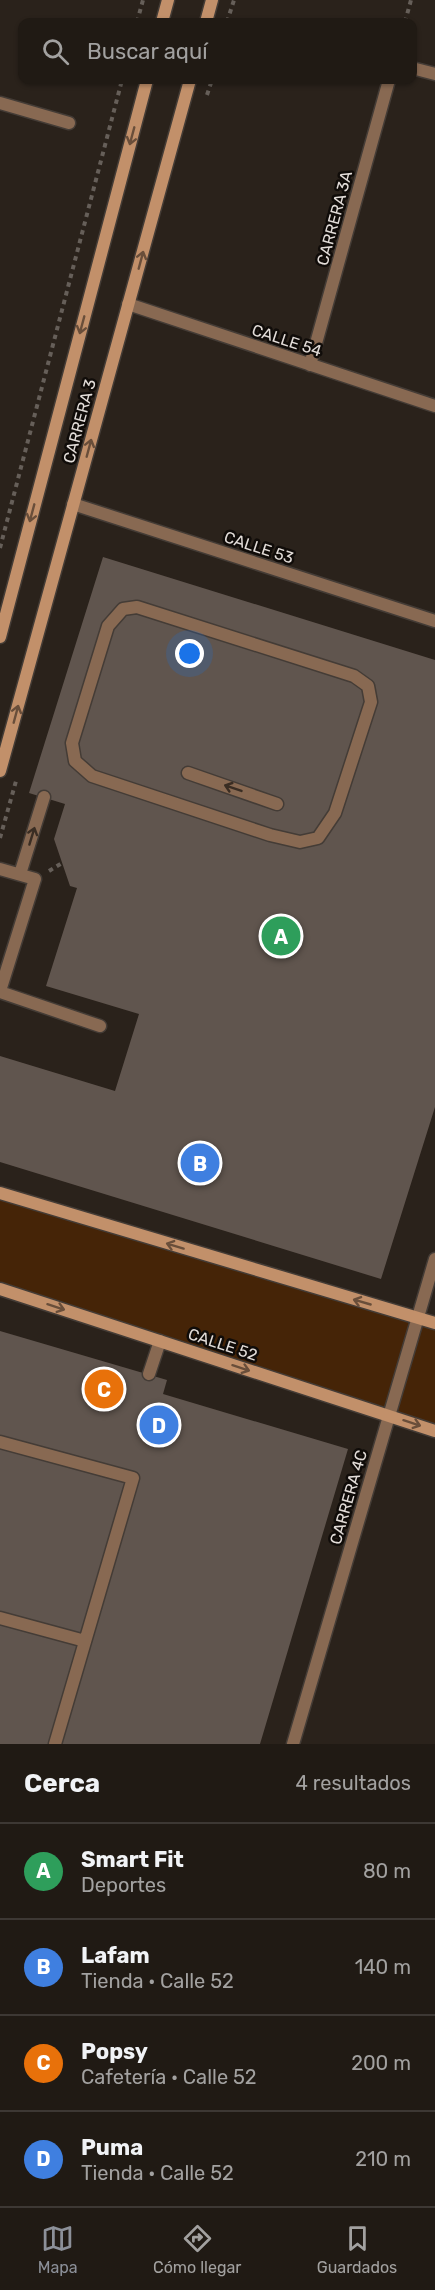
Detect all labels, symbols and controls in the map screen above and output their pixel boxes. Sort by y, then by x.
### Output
search box [18,18,417,84]
icon: search [39,35,72,68]
text: Buscar aquí [87,38,208,65]
one-way arrow [126,126,137,145]
street label: CARRERA 3A [313,169,356,267]
one-way arrow [135,251,147,270]
one-way arrow [76,315,88,334]
street label: CALLE 54 [250,320,324,361]
street label: CARRERA 3 [59,377,100,465]
one-way arrow [84,439,95,458]
one-way arrow [26,503,38,522]
street label: CALLE 53 [222,527,296,568]
your location [175,639,204,668]
one-way arrow [10,705,22,724]
one-way arrow [224,782,243,793]
one-way arrow [27,827,38,846]
pin: A [262,914,300,958]
pin: B [180,1140,220,1186]
one-way arrow [166,1240,185,1251]
one-way arrow [353,1296,372,1307]
one-way arrow [46,1303,65,1314]
street label: CALLE 52 [186,1324,260,1365]
one-way arrow [231,1363,250,1374]
pin: C [84,1366,124,1412]
pin: D [140,1402,178,1448]
one-way arrow [402,1419,421,1430]
street label: CARRERA 4C [326,1448,371,1546]
text: Cerca [24,1768,100,1799]
text: 4 resultados [296,1771,411,1795]
text: Smart Fit [81,1846,184,1873]
text: A [36,1859,51,1883]
text: 80 m [363,1859,411,1883]
text: Deportes [81,1873,166,1897]
text: Lafam [81,1942,150,1969]
text: B [36,1955,51,1979]
text: 140 m [355,1955,411,1979]
text: Tienda · Calle 52 [81,1969,234,1993]
text: Popsy [81,2038,148,2065]
text: C [36,2051,51,2075]
text: 200 m [351,2051,411,2075]
text: Cafetería · Calle 52 [81,2065,257,2089]
text: Puma [81,2134,143,2161]
text: D [36,2147,51,2171]
text: 210 m [355,2147,411,2171]
text: Tienda · Calle 52 [81,2161,234,2185]
tab: Mapa [38,2222,78,2277]
tab: Cómo llegar [153,2222,241,2277]
tab: Guardados [317,2222,397,2277]

